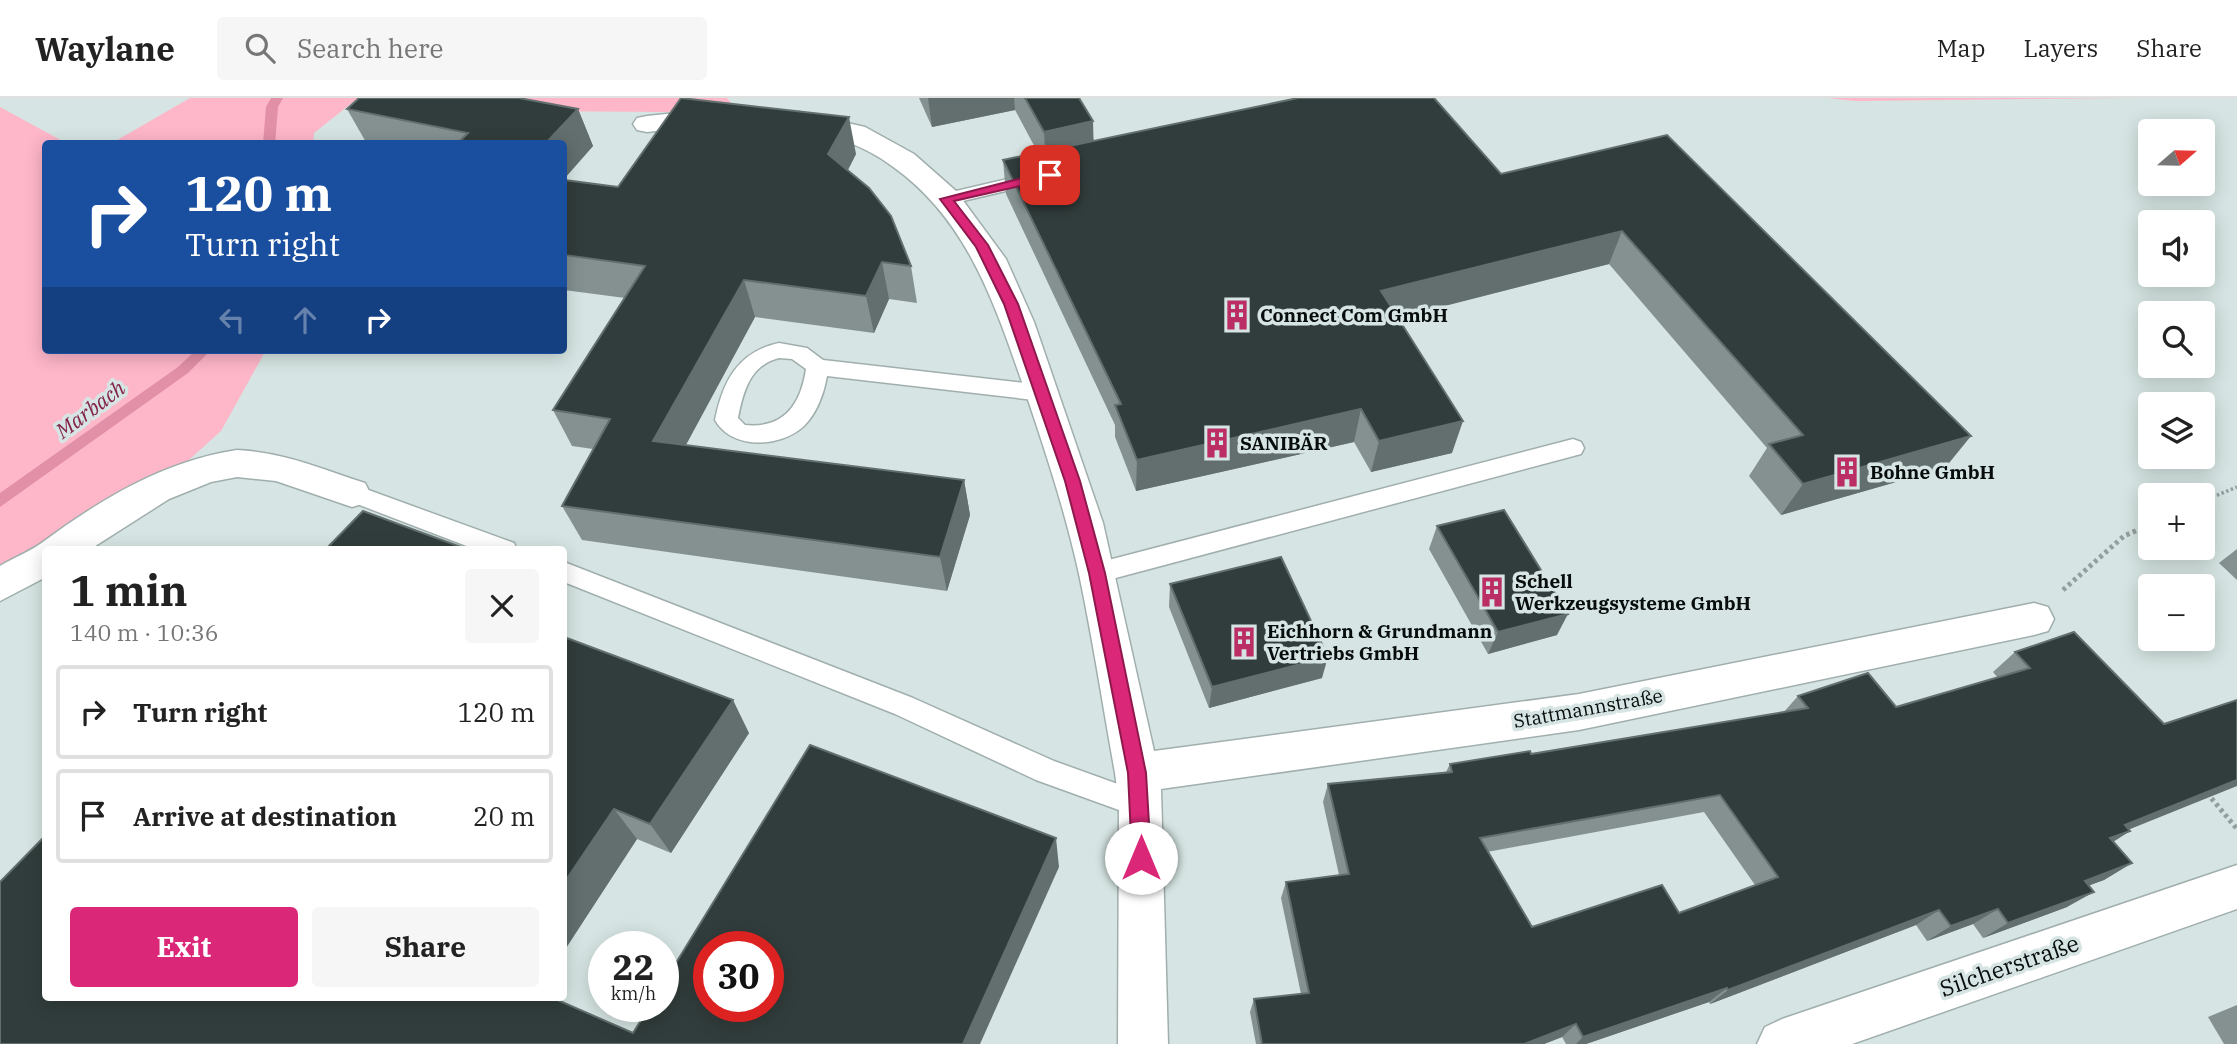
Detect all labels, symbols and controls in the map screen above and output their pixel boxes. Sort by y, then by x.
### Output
search box [217,17,707,80]
text: Waylane [35,27,175,70]
icon: search [241,29,279,67]
text: Search here [297,31,443,65]
text: Map [1937,32,1985,64]
text: Layers [2023,32,2098,64]
text: Share [2136,32,2202,64]
north arrow [2138,119,2216,196]
map controls [2138,119,2215,651]
pin [1020,145,1080,205]
icon: arrive [1031,156,1069,194]
text: 120 m [185,161,332,224]
icon: right [70,168,161,259]
button: sound [2138,210,2215,287]
text: Turn right [185,223,340,265]
building icon: Connect Com GmbH [1220,298,1254,332]
icon: left [213,301,251,339]
icon: ahead [286,301,324,339]
icon: right [359,301,397,339]
button: search [2138,301,2215,378]
place label: Connect Com GmbH [1260,303,1448,327]
water label: Marbach [49,373,131,445]
button: layers [2138,392,2215,469]
building icon: SANIBÄR [1200,426,1234,460]
place label: SANIBÄR [1240,431,1328,455]
building icon: Bohne GmbH [1830,455,1864,489]
place label: Bohne GmbH [1870,460,1995,484]
button: + [2138,483,2215,560]
text: 1 min [70,563,188,618]
button: close [465,569,539,643]
place label: Schell Werkzeugsysteme GmbH [1515,569,1751,615]
button: − [2138,574,2215,651]
building icon: Schell Werkzeugsysteme GmbH [1475,575,1509,609]
text: 140 m · 10:36 [70,617,219,647]
place label: Eichhorn & Grundmann Vertriebs GmbH [1267,619,1493,665]
building icon: Eichhorn & Grundmann Vertriebs GmbH [1227,625,1261,659]
street label: Stattmannstraße [1512,683,1664,733]
icon: right [74,693,112,731]
text: Turn right [133,695,267,729]
text: 120 m [457,695,535,729]
icon: arrive [74,797,112,835]
text: Arrive at destination [133,799,397,833]
text: 20 m [473,799,535,833]
position arrow [1104,821,1178,895]
button: Exit [70,907,298,987]
button: Share [312,907,539,987]
street label: Silcherstraße [1935,927,2083,1003]
speed limit sign: 30 [693,931,784,1022]
text: 22 [612,944,655,990]
text: km/h [611,982,656,1005]

